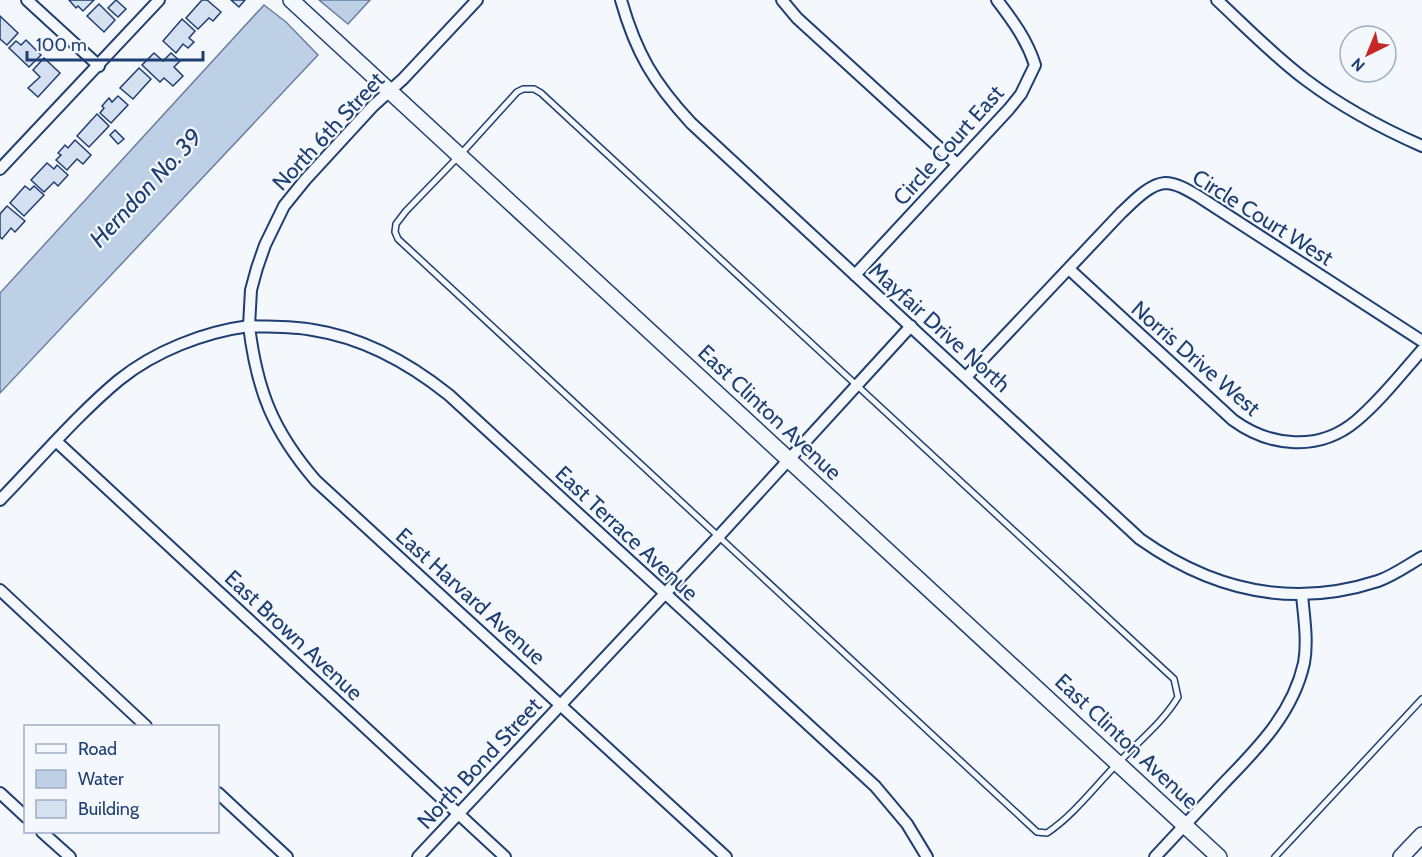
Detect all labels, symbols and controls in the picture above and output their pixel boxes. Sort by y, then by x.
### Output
scale bar [27,24,202,62]
north arrow [1338,24,1398,84]
text: 100 m [36,34,87,56]
text: N [1347,54,1369,75]
street label: North 6th Street [267,66,390,196]
street label: Circle Court East [887,79,1010,211]
water label: Herndon No. 39 [83,122,208,253]
street label: Circle Court West [1187,163,1339,272]
street label: Mayfair Drive North [863,257,1016,398]
street label: Norris Drive West [1126,295,1266,422]
street label: East Clinton Avenue [692,339,847,486]
street label: East Terrace Avenue [550,460,704,607]
street label: East Harvard Avenue [390,522,551,671]
street label: East Brown Avenue [219,565,368,706]
street label: East Clinton Avenue [1049,668,1204,815]
street label: North Bond Street [412,692,548,835]
legend [24,725,219,833]
text: Road [78,738,117,760]
text: Water [78,768,124,790]
text: Building [78,798,140,820]

